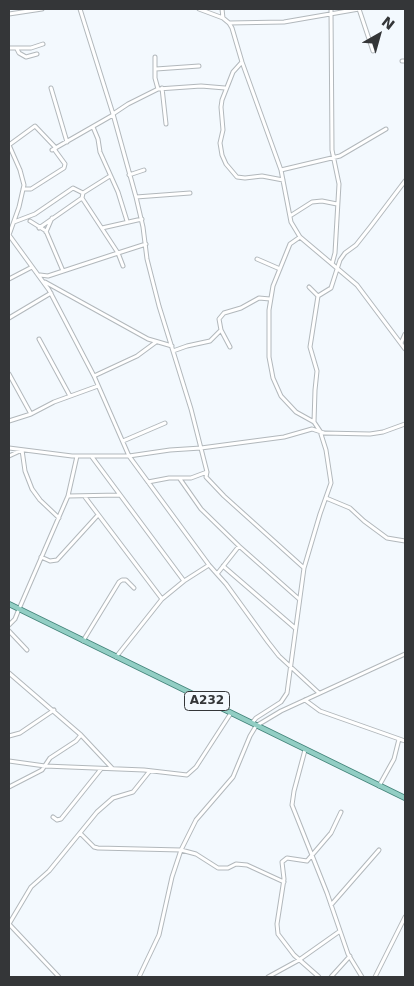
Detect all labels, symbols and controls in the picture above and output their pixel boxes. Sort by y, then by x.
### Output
north arrow [354,10,404,60]
text: N [379,13,398,33]
road number: A232 [184,691,230,710]

